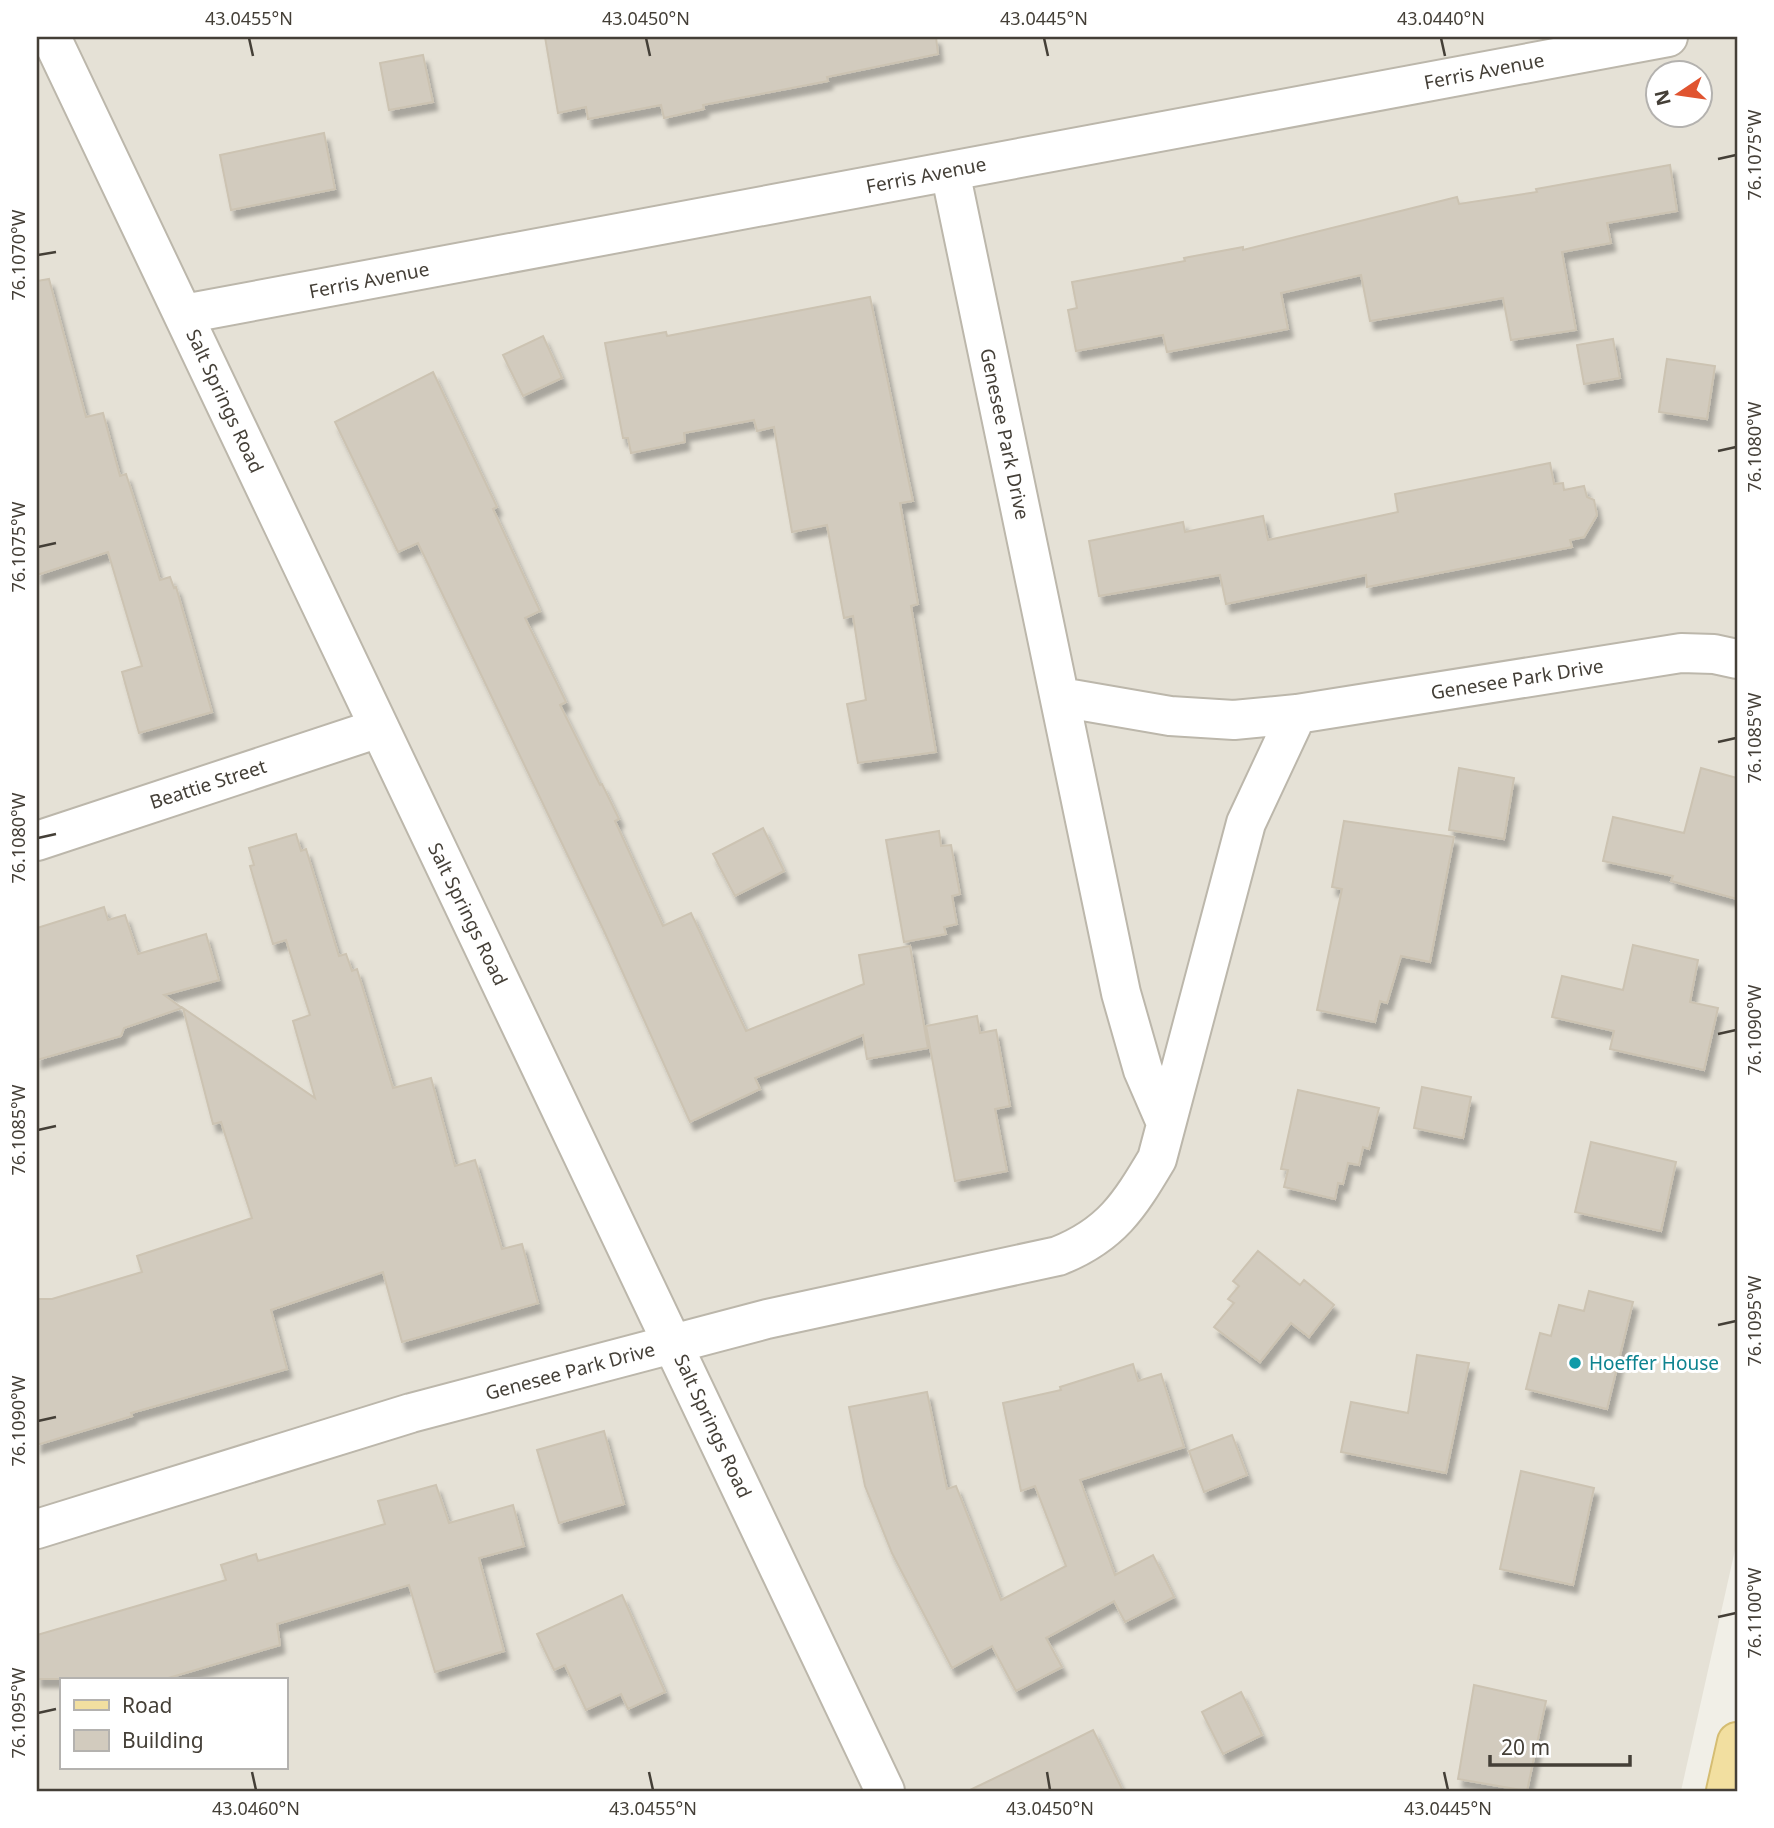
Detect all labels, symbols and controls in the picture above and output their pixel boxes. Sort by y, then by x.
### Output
text: 43.0455°N [205,6,293,30]
text: 43.0450°N [602,6,690,30]
text: 43.0445°N [1000,6,1088,30]
text: 43.0440°N [1397,6,1485,30]
street label: Ferris Avenue [1422,47,1546,95]
north arrow [1644,60,1714,130]
text: N [1648,87,1677,108]
text: 76.1075°W [1742,109,1766,201]
street label: Ferris Avenue [864,151,988,199]
text: 76.1070°W [6,209,30,301]
street label: Ferris Avenue [307,256,431,304]
street label: Salt Springs Road [180,325,270,477]
street label: Genesee Park Drive [974,346,1036,522]
text: 76.1080°W [1742,401,1766,493]
text: 76.1075°W [6,501,30,593]
street label: Genesee Park Drive [1429,653,1605,705]
text: 76.1085°W [1742,692,1766,784]
street label: Beattie Street [146,753,270,815]
text: 76.1080°W [6,792,30,884]
street label: Salt Springs Road [422,838,514,990]
text: 76.1090°W [1742,984,1766,1076]
text: 76.1085°W [6,1084,30,1176]
text: 76.1095°W [1742,1275,1766,1367]
street label: Genesee Park Drive [482,1336,658,1406]
street label: Salt Springs Road [668,1350,758,1502]
place label: Hoeffer House [1589,1350,1719,1376]
marker: Hoeffer House [1567,1355,1583,1371]
text: 76.1090°W [6,1375,30,1467]
text: 76.1100°W [1742,1567,1766,1659]
text: 76.1095°W [6,1667,30,1759]
legend [60,1678,287,1769]
text: Road [122,1691,172,1719]
scale bar [1490,1723,1630,1767]
text: Building [122,1726,204,1754]
text: 20 m [1501,1733,1550,1761]
text: 43.0460°N [212,1796,300,1820]
text: 43.0455°N [609,1796,697,1820]
text: 43.0450°N [1006,1796,1094,1820]
text: 43.0445°N [1404,1796,1492,1820]

